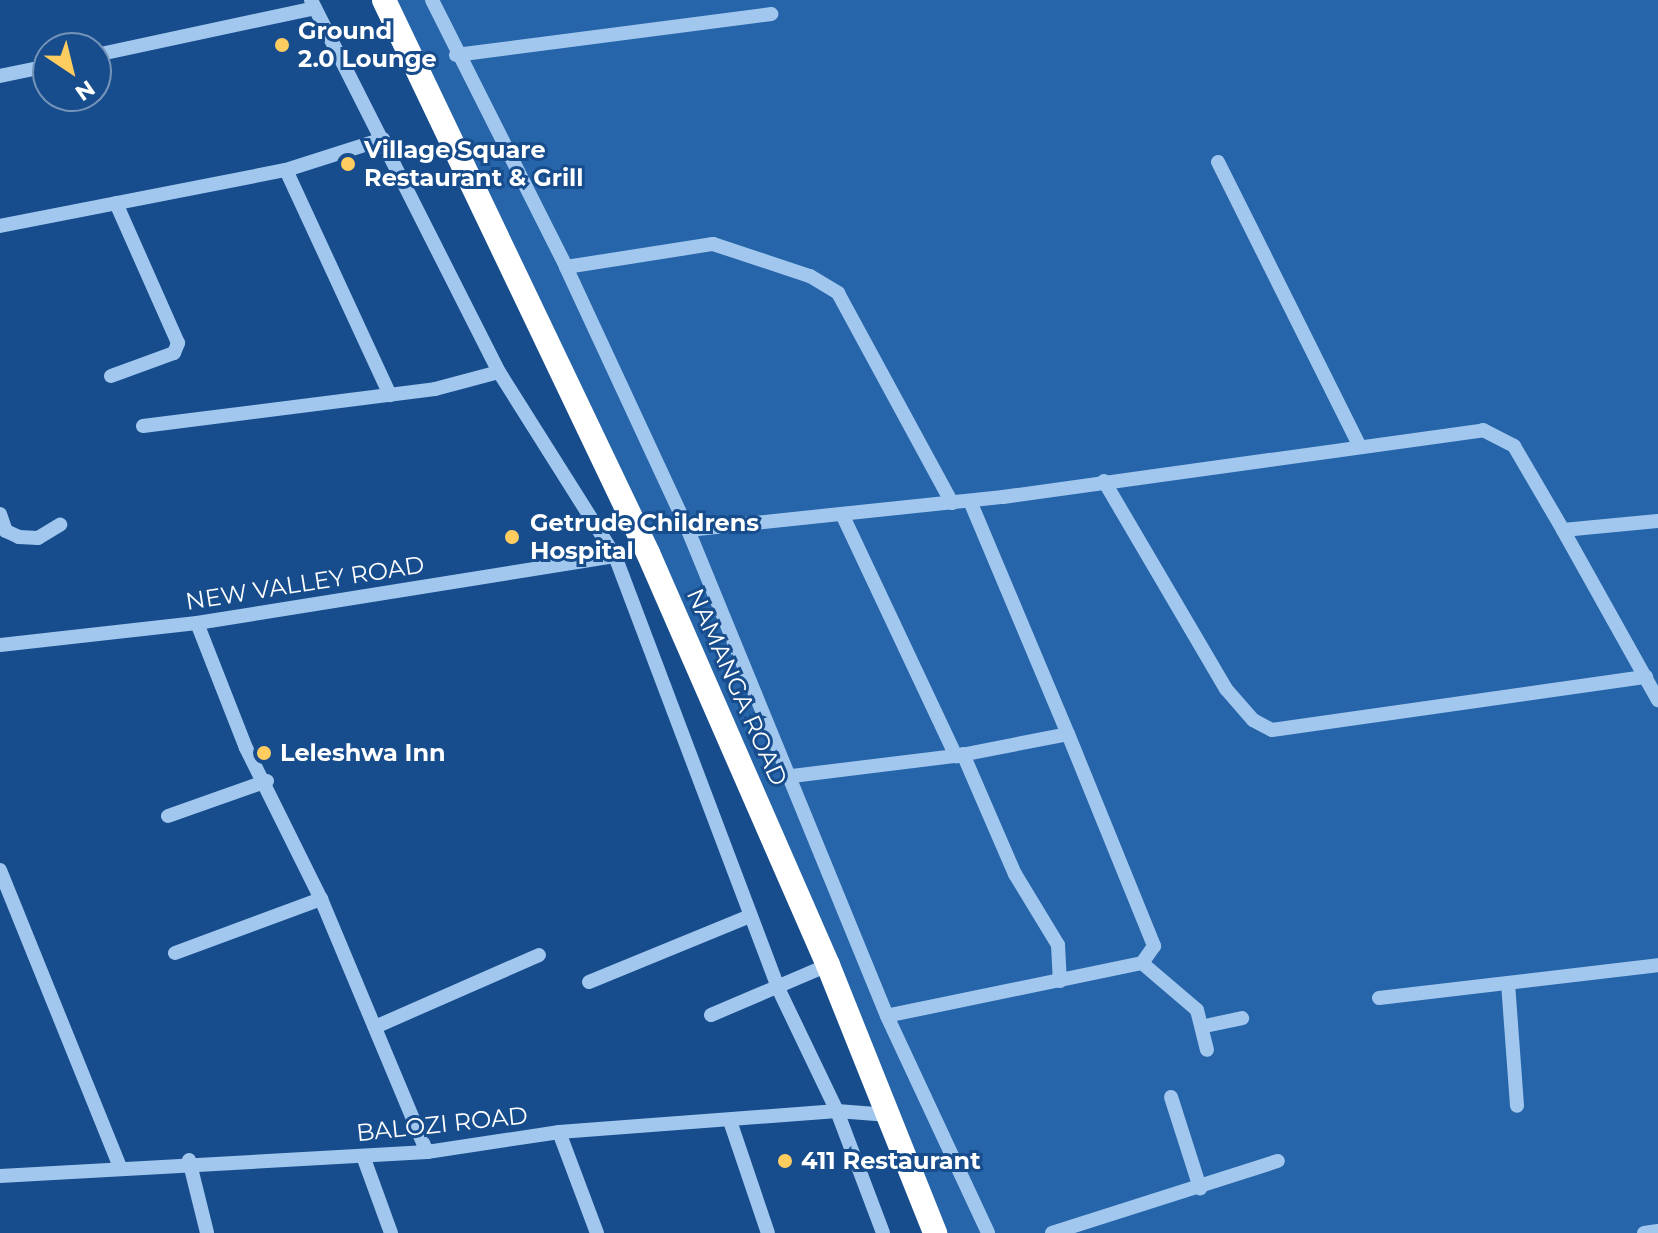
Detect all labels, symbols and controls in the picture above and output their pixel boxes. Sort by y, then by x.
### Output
place label: Ground 2.0 Lounge [298,17,437,73]
north arrow [32,32,112,112]
marker: Ground 2.0 Lounge [273,36,291,54]
text: N [70,74,100,107]
place label: Village Square Restaurant & Grill [364,136,584,192]
marker: Village Square Restaurant & Grill [339,155,357,173]
place label: Getrude Childrens Hospital [530,509,759,565]
marker: Getrude Childrens Hospital [501,526,523,548]
street label: NEW VALLEY ROAD [184,550,426,616]
street label: NAMANGA ROAD [681,584,793,790]
place label: Leleshwa Inn [280,739,446,767]
marker: Leleshwa Inn [255,744,273,762]
street label: BALOZI ROAD [355,1101,529,1147]
place label: 411 Restaurant [801,1147,981,1175]
marker: 411 Restaurant [776,1152,794,1170]

